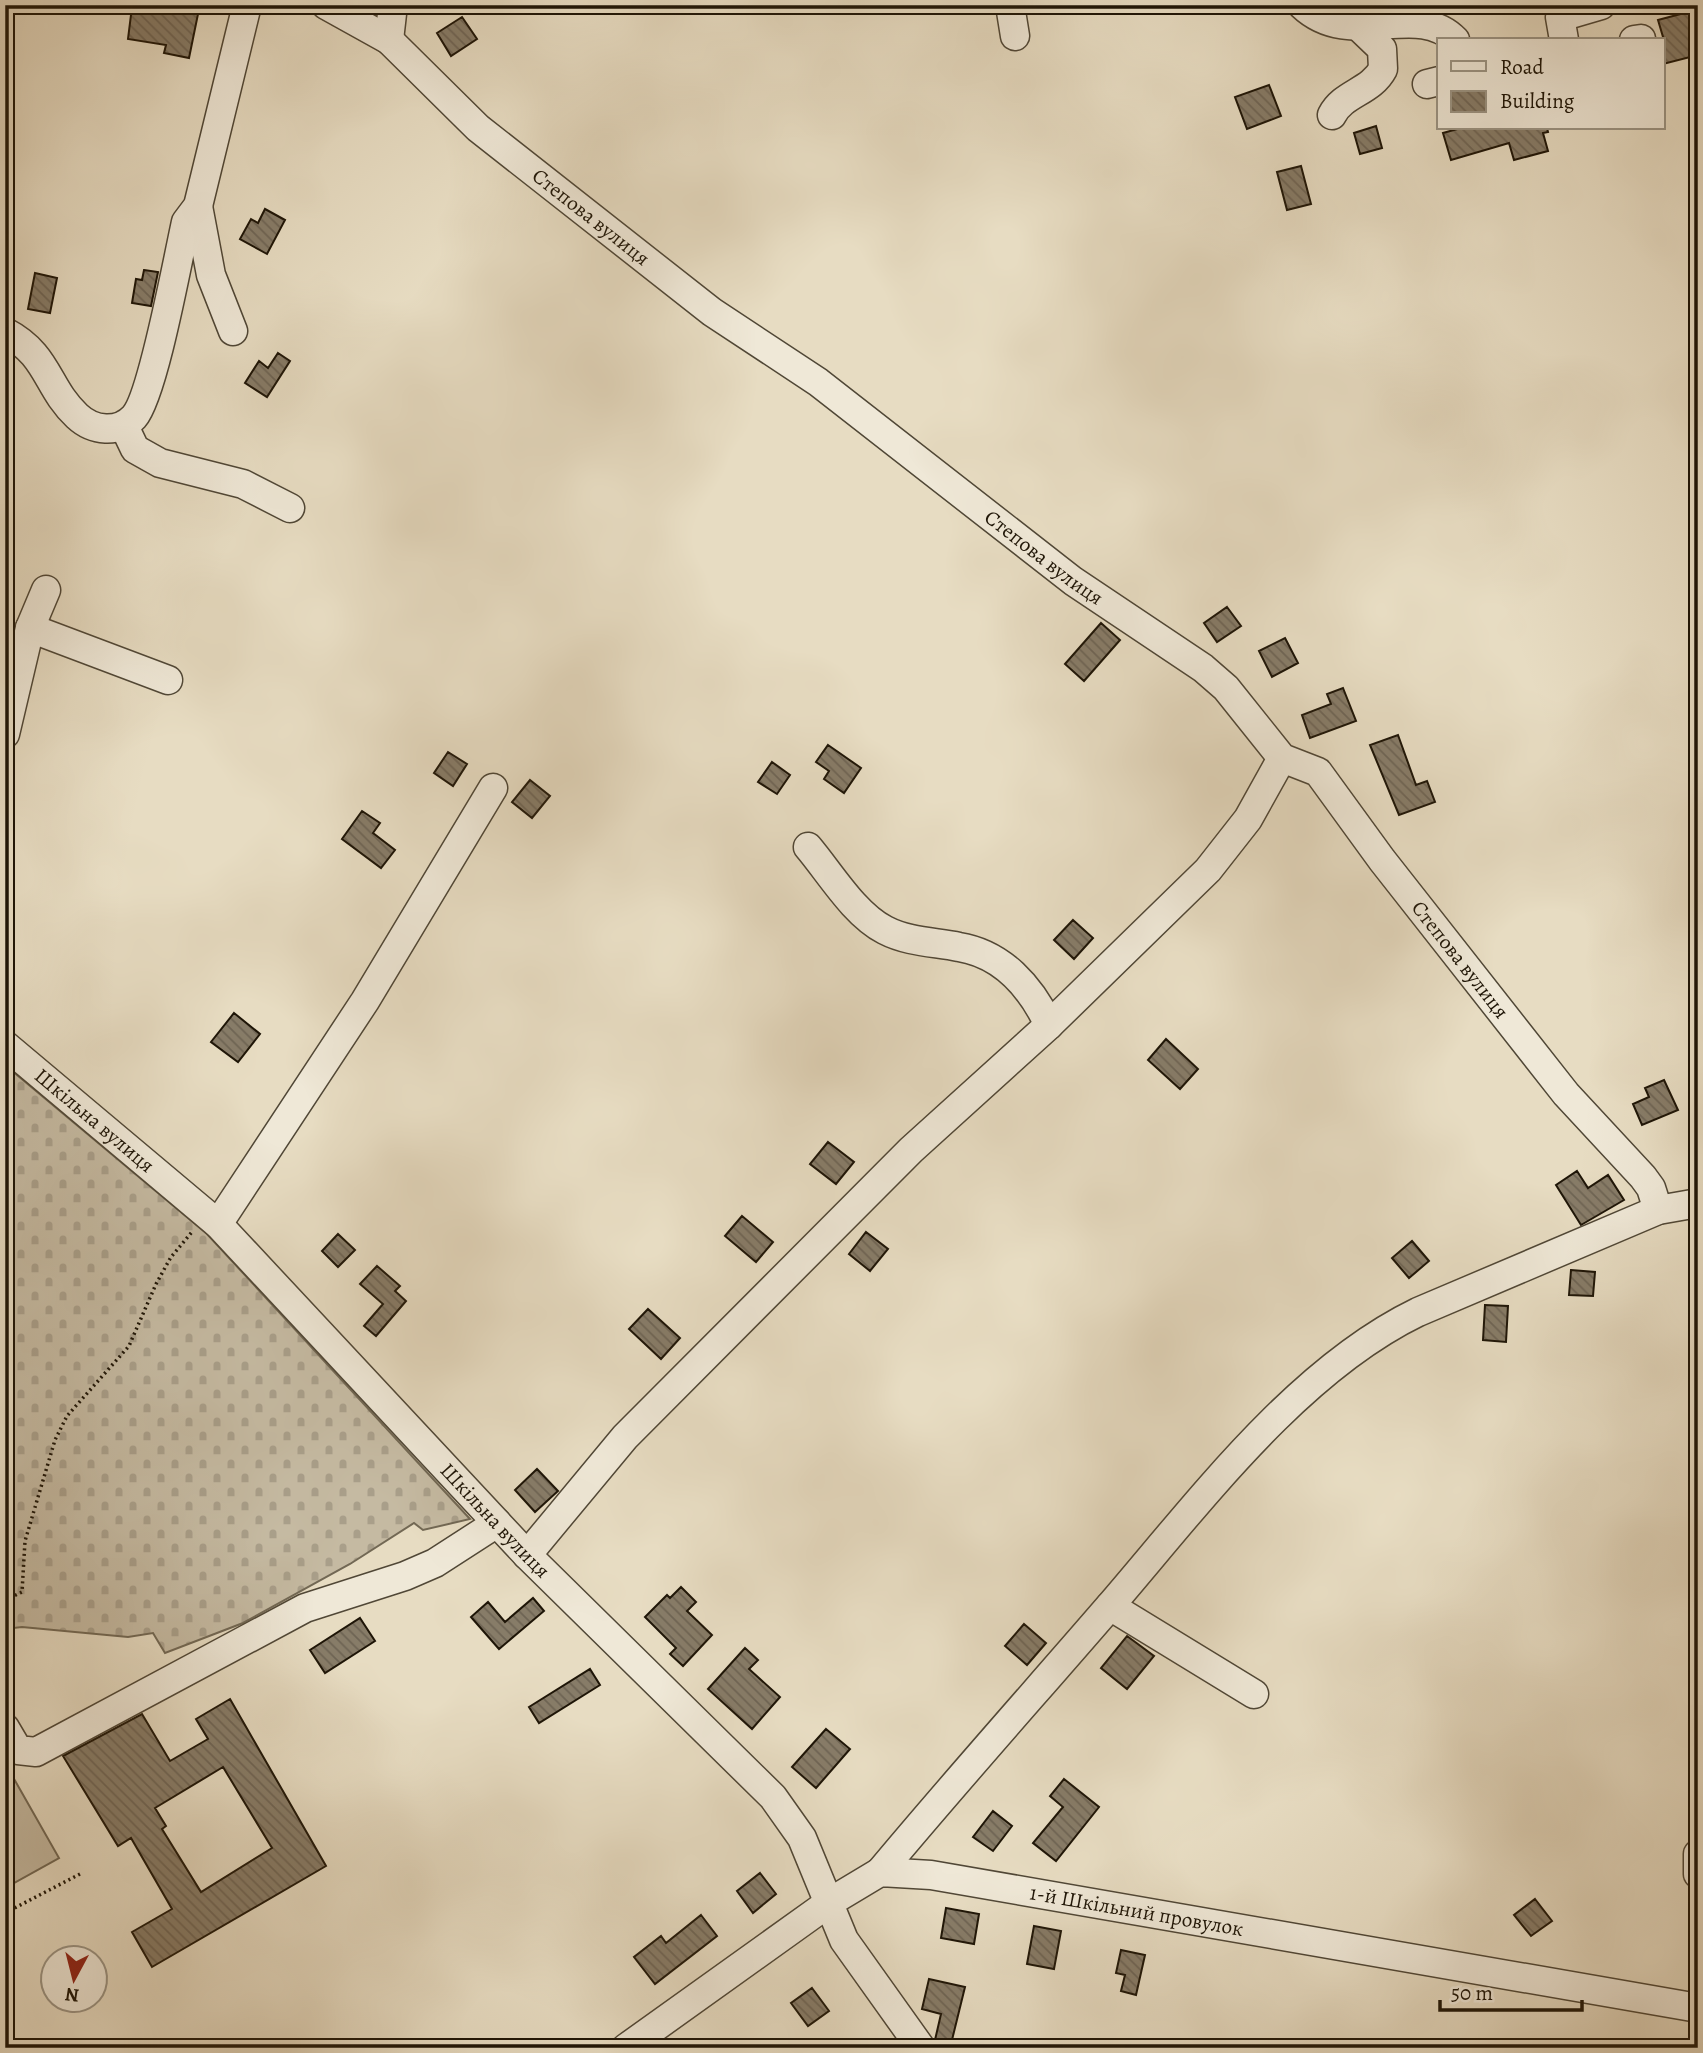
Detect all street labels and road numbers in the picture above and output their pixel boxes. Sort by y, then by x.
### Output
street label: Степова вулиця [526,162,656,272]
street label: Степова вулиця [979,503,1109,611]
street label: Степова вулиця [1405,895,1515,1024]
street label: Шкільна вулиця [29,1062,161,1179]
street label: Шкільна вулиця [434,1457,556,1584]
street label: 1-й Шкільний провулок [1028,1878,1246,1943]

